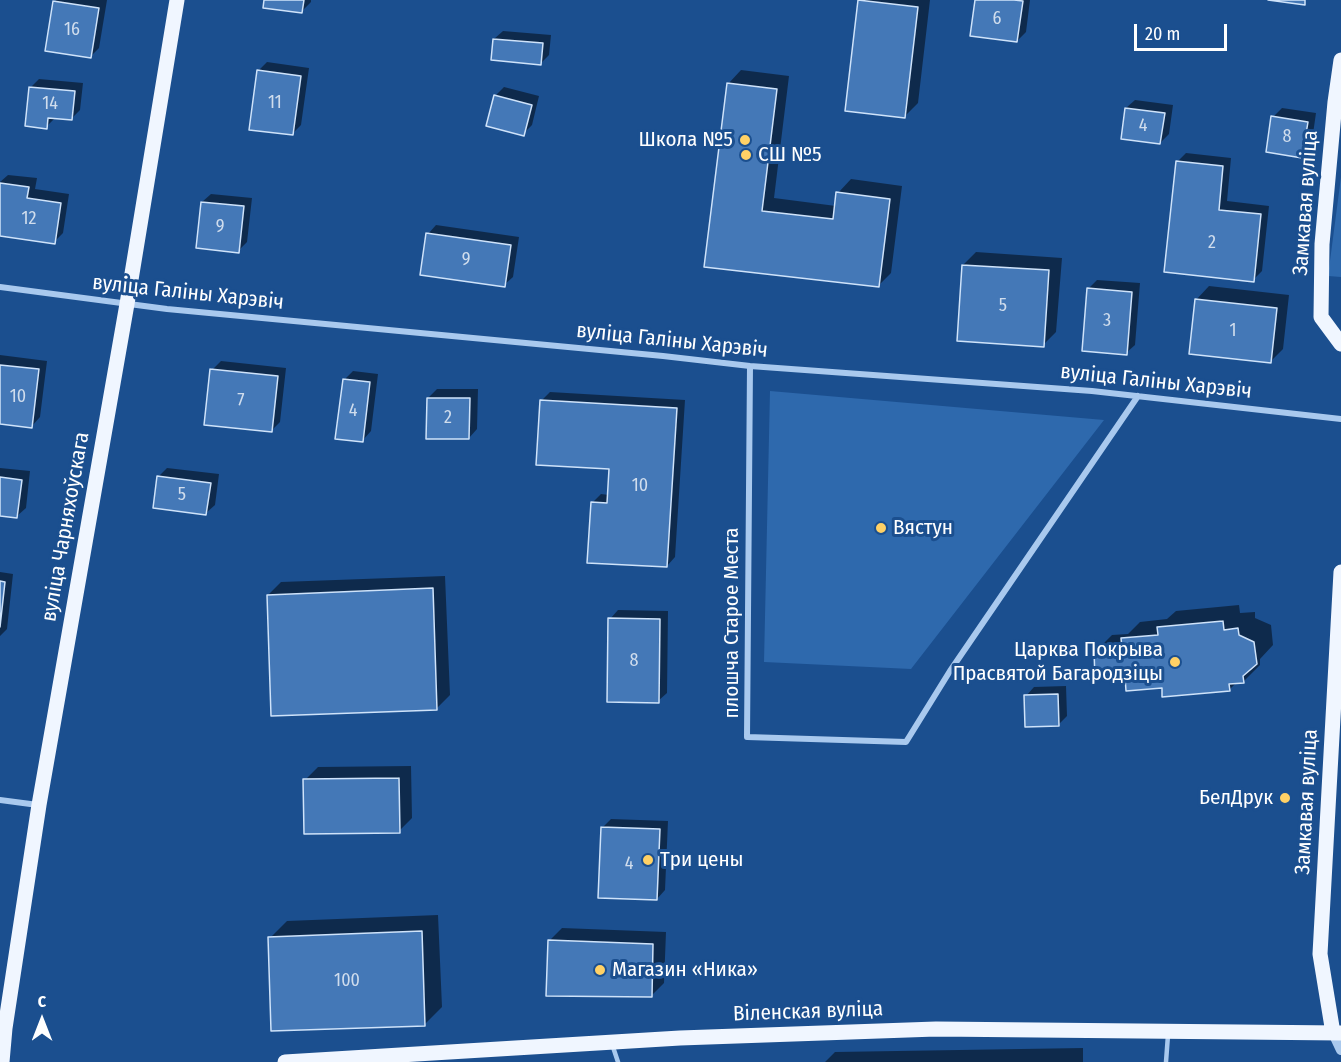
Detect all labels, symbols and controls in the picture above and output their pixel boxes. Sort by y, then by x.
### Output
house number: 6 [993,8,1001,30]
scale bar [1137,12,1230,50]
house number: 16 [64,19,80,41]
text: 20 m [1145,23,1180,45]
house number: 11 [268,92,282,114]
house number: 14 [42,93,58,115]
house number: 4 [1139,115,1147,137]
house number: 8 [1283,126,1291,148]
place label: Школа №5 [638,127,733,153]
street label: Замкавая вуліца [1288,129,1324,277]
marker: Школа №5 [738,133,752,147]
place label: СШ №5 [758,142,822,168]
marker: СШ №5 [739,148,753,162]
house number: 12 [22,208,36,230]
house number: 9 [216,216,224,238]
house number: 2 [1208,232,1216,254]
house number: 9 [462,249,470,271]
street label: вуліца Галіны Харэвіч [91,270,285,316]
house number: 5 [999,295,1007,317]
house number: 3 [1103,310,1111,332]
street label: вуліца Галіны Харэвіч [575,318,769,364]
house number: 1 [1229,320,1237,342]
street label: вуліца Галіны Харэвіч [1059,359,1253,405]
house number: 10 [10,386,26,408]
house number: 7 [237,390,245,412]
house number: 4 [349,400,357,422]
house number: 2 [444,407,452,429]
street label: вуліца Чарняхоўскага [37,430,95,624]
house number: 10 [632,475,648,497]
house number: 5 [178,484,186,506]
place label: Вястун [893,515,953,541]
marker: Вястун [874,521,888,535]
street label: плошча Старое Места [719,527,745,719]
place label: Царква Покрыва Прасвятой Багародзіцы [953,637,1163,687]
house number: 8 [630,650,638,672]
marker: Царква Покрыва Прасвятой Багародзіцы [1168,655,1182,669]
street label: Замкавая вуліца [1291,729,1323,875]
place label: БелДрук [1199,785,1273,811]
marker: БелДрук [1278,791,1292,805]
place label: Три цены [660,847,744,873]
house number: 4 [625,853,633,875]
marker: Три цены [641,853,655,867]
place label: Магазин «Ника» [612,957,758,983]
marker: Магазин «Ника» [593,963,607,977]
house number: 100 [334,970,360,992]
north arrow [12,990,72,1050]
text: С [38,992,46,1011]
street label: Віленская вуліца [733,997,883,1027]

